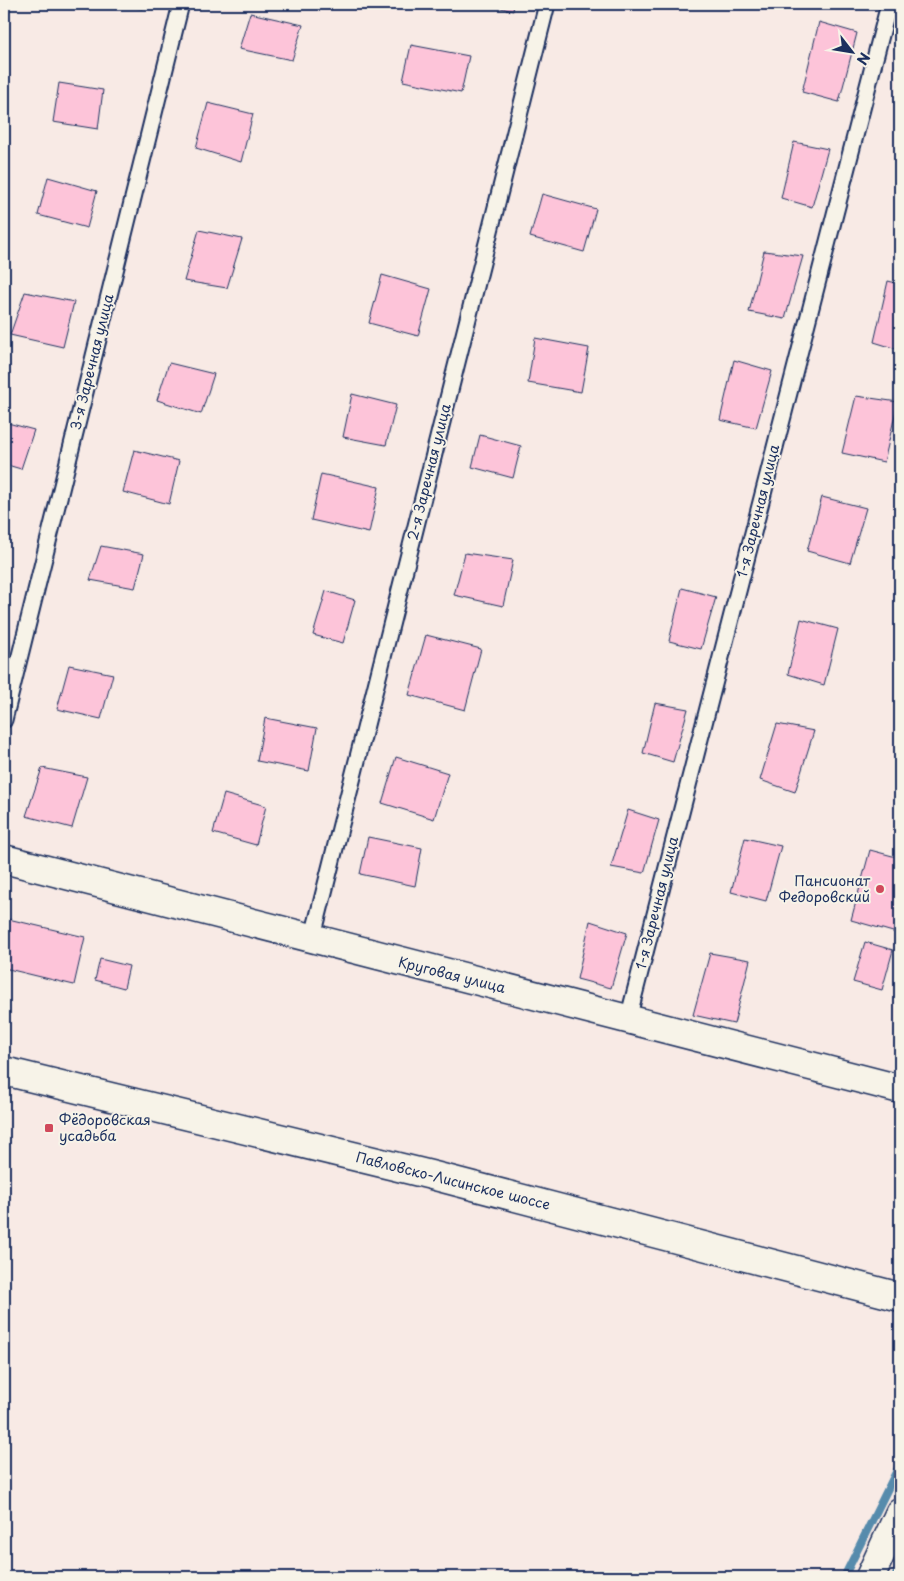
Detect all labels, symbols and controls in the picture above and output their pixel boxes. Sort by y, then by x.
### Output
north arrow [826,28,876,78]
text: N [852,49,875,69]
street label: 3-я Заречная улица [64,291,119,432]
street label: 2-я Заречная улица [401,401,456,542]
street label: 1-я Заречная улица [731,442,784,580]
street label: 1-я Заречная улица [630,834,683,972]
place label: Пансионат Федоровский [779,870,871,907]
marker: Пансионат Федоровский [874,883,886,895]
street label: Круговая улица [396,951,508,998]
place label: Фёдоровская усадьба [59,1109,151,1146]
marker: Фёдоровская усадьба [43,1122,55,1134]
street label: Павловско-Лисинское шоссе [354,1146,552,1215]

